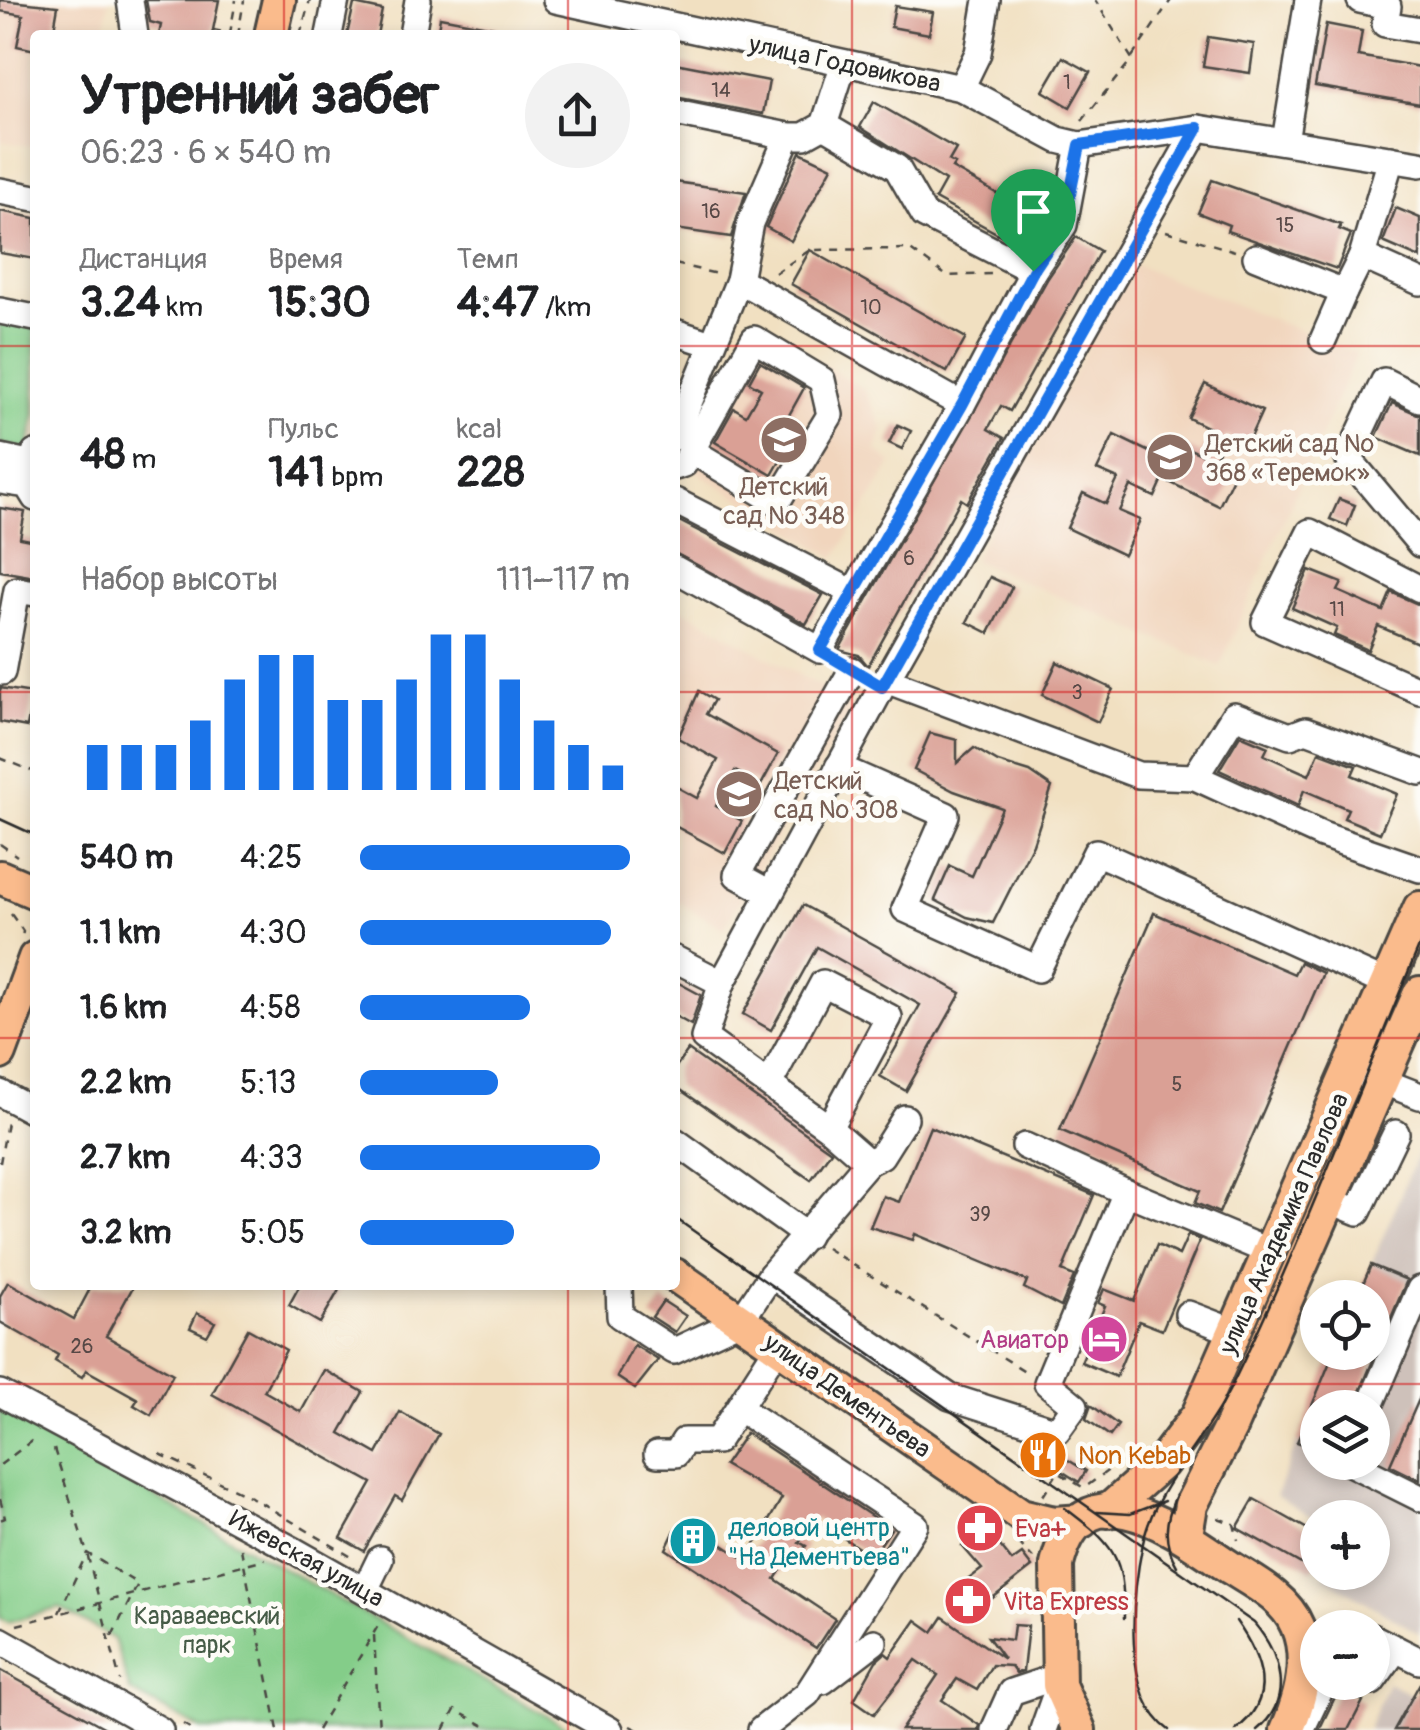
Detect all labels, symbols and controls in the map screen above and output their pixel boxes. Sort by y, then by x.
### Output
street label: улица Годовикова [745,29,943,100]
text: Утренний забег [80,61,439,130]
button: share [525,63,630,168]
house number: 1 [1063,70,1071,95]
house number: 14 [711,78,731,103]
text: 06:23 · 6 × 540 m [80,133,331,173]
pin [991,169,1076,272]
icon: arrive [1006,184,1061,239]
house number: 16 [701,199,721,224]
house number: 15 [1276,213,1294,238]
text: Дистанция [80,242,207,277]
text: Время [268,242,343,277]
text: Темп [457,242,519,277]
text: 3.24 [80,277,160,329]
text: 15:30 [268,277,371,329]
text: 4:47 [457,277,539,329]
text: km [160,290,203,325]
text: /km [539,290,591,325]
house number: 10 [860,295,882,320]
text: Пульс [268,412,339,447]
text: kcal [457,412,502,447]
school or university icon: Детский сад № 348 [758,414,810,466]
text: 48 [80,429,126,481]
place label: Детский сад № 368 «Теремок» [1204,429,1374,489]
school or university icon: Детский сад № 368 «Теремок» [1144,431,1196,483]
text: m [126,442,156,477]
text: 141 [268,447,326,499]
text: 228 [457,447,525,499]
text: bpm [326,460,383,495]
place label: Детский сад № 348 [723,472,845,532]
house number: 6 [903,546,915,571]
text: Набор высоты [80,560,278,600]
text: 111–117 m [496,560,630,600]
house number: 11 [1329,597,1345,622]
house number: 3 [1071,680,1083,705]
place label: Детский сад № 308 [773,766,898,826]
school or university icon: Детский сад № 308 [713,768,765,820]
text: 540 m [80,838,173,878]
text: 4:25 [240,838,302,878]
text: 1.1 km [80,913,161,953]
text: 4:30 [240,913,307,953]
text: 1.6 km [80,988,167,1028]
text: 4:58 [240,988,301,1028]
text: 2.2 km [80,1063,172,1103]
text: 5:13 [240,1063,296,1103]
house number: 5 [1172,1072,1182,1097]
street label: улица Академика Павлова [1212,1088,1356,1360]
text: 2.7 km [80,1138,171,1178]
text: 4:33 [240,1138,303,1178]
house number: 39 [969,1202,991,1227]
text: 3.2 km [80,1213,171,1253]
text: 5:05 [240,1213,305,1253]
map controls [1300,1280,1390,1700]
button: locate [1300,1280,1390,1370]
hotel icon: Авиатор [1078,1313,1130,1365]
place label: Авиатор [980,1325,1069,1356]
street label: улица Дементьева [757,1327,937,1465]
house number: 26 [71,1334,93,1359]
button: layers [1300,1390,1390,1480]
restaurant icon: Non Kebab [1017,1429,1069,1481]
place label: Non Kebab [1078,1441,1191,1472]
button: + [1300,1500,1390,1590]
pharmacy icon: Eva+ [954,1502,1006,1554]
street label: Ижевская улица [223,1504,389,1615]
place label: деловой центр "На Дементьева" [728,1513,910,1573]
place label: Eva+ [1015,1514,1066,1545]
building icon: деловой центр "На Дементьева" [667,1515,719,1567]
pharmacy icon: Vita Express [942,1575,994,1627]
place label: Vita Express [1003,1587,1129,1618]
park label: Караваевский парк [134,1601,280,1661]
button: − [1300,1610,1390,1700]

